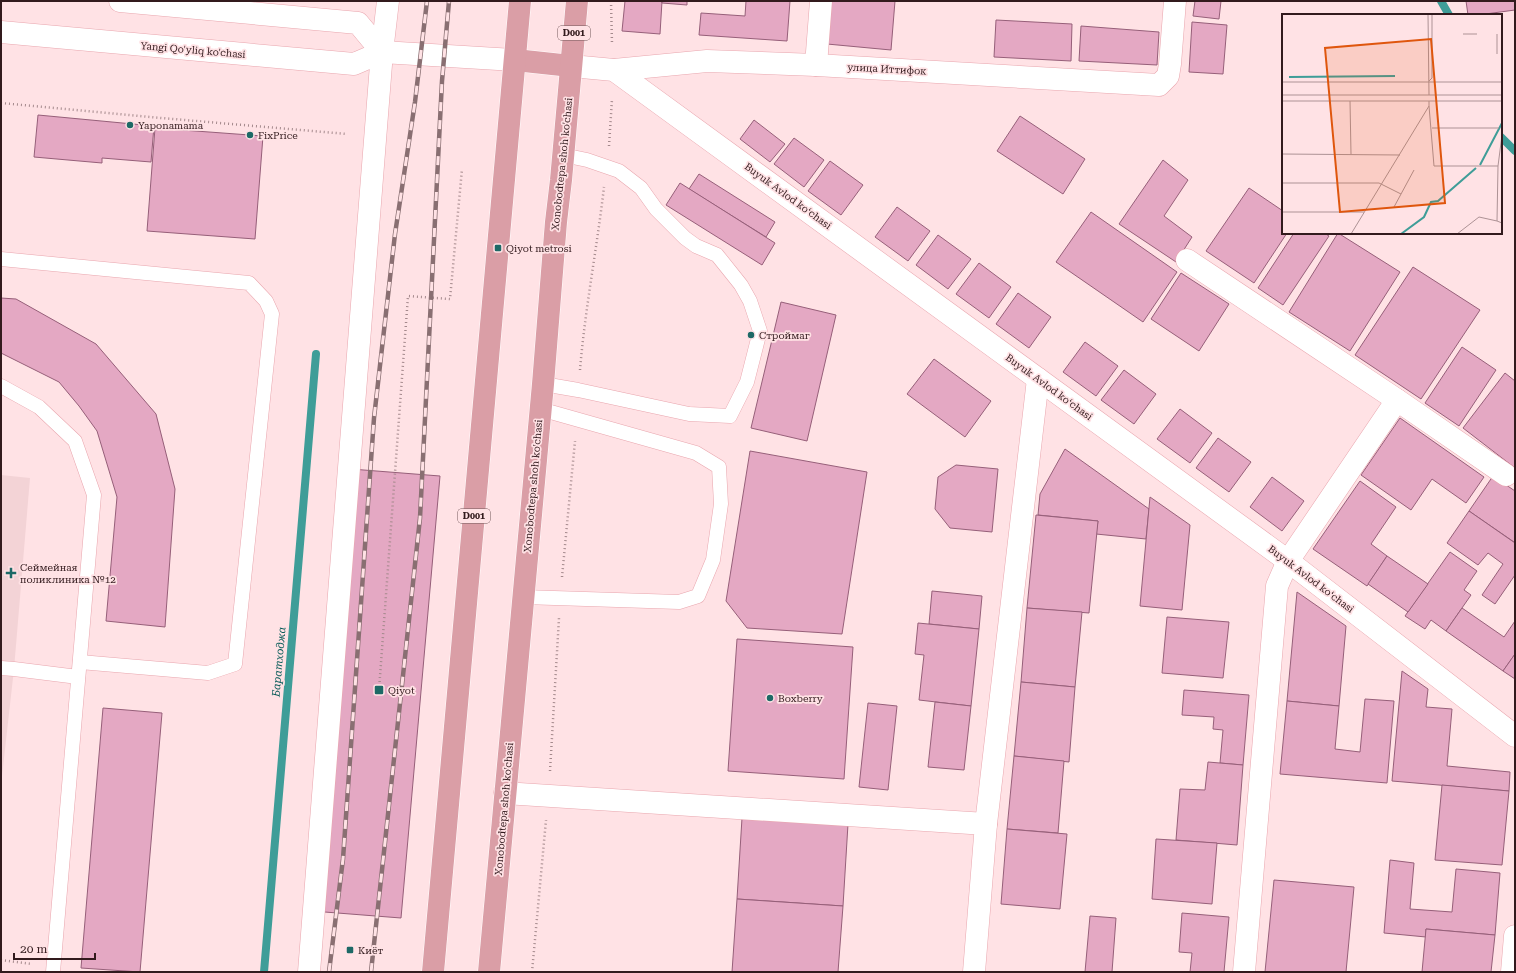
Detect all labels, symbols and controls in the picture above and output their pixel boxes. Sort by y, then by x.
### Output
inset map [1282,14,1502,234]
road number: D001 [558,26,590,40]
street label: Yangi Qo'yliq ko'chasi [140,40,246,60]
street label: улица Иттифок [847,61,928,77]
street label: Xonobodtepa shoh ko'chasi [550,97,574,231]
marker: Yaponamama [125,120,135,130]
place label: Yaponamama [138,120,204,131]
marker: FixPrice [245,130,255,140]
place label: FixPrice [258,130,298,141]
street label: Buyuk Avlod koʻchasi [742,161,834,231]
marker: Qiyot metrosi [493,243,503,253]
place label: Qiyot metrosi [506,243,572,254]
marker: Строймаг [746,330,756,340]
place label: Строймаг [759,330,810,341]
street label: Buyuk Avlod koʻchasi [1003,352,1095,422]
street label: Xonobodtepa shoh ko'chasi [522,419,544,553]
road number: D001 [458,509,490,523]
street label: Buyuk Avlod koʻchasi [1266,543,1356,615]
place label: Сеймейная поликлиника №12 [20,562,116,585]
marker: Сеймейная поликлиника №12 [5,567,17,579]
water label: Баратходжа [269,626,289,699]
marker: Qiyot [373,684,385,696]
place label: Qiyot [388,685,415,696]
marker: Boxberry [765,693,775,703]
place label: Boxberry [778,693,823,704]
street label: Xonobodtepa shoh ko'chasi [493,742,515,876]
scale bar [14,935,95,961]
text: 20 m [20,942,47,956]
marker: Киёт [345,945,355,955]
place label: Киёт [358,945,383,956]

